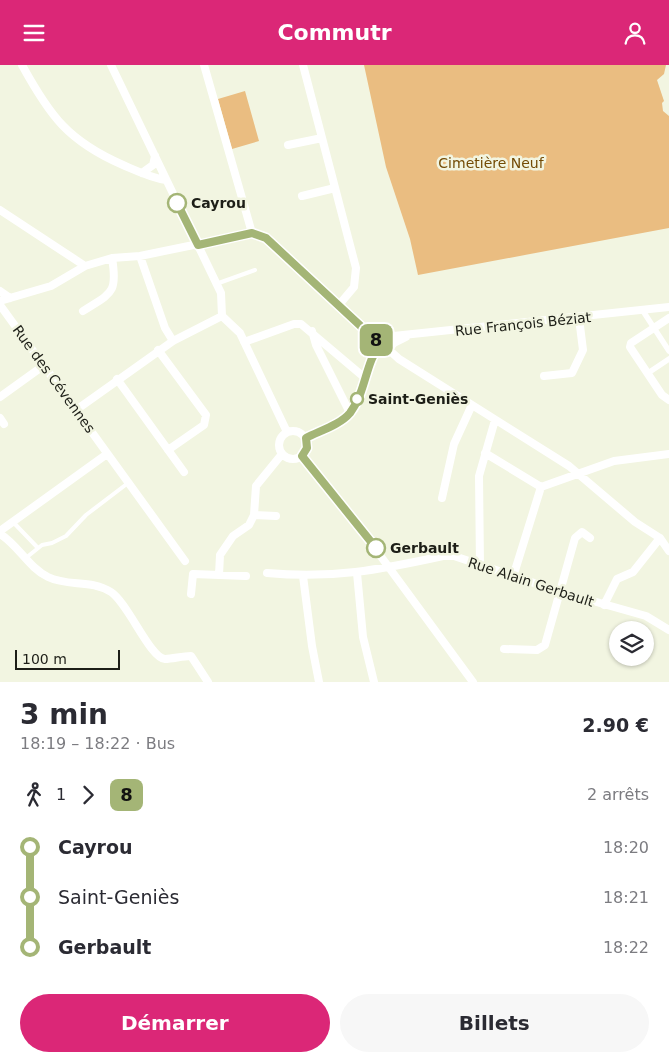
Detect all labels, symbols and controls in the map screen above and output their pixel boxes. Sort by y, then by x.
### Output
icon: menu [20,19,48,47]
icon: person [621,19,649,47]
text: Commutr [277,20,392,45]
park label: Cimetière Neuf [438,155,545,171]
marker: Cayrou [167,193,187,213]
place label: Cayrou [191,195,246,211]
street label: Rue François Béziat [454,309,592,339]
street label: Rue des Cévennes [10,322,98,436]
line badge: 8 [360,324,392,356]
text: 8 [370,329,382,350]
place label: Saint-Geniès [368,391,468,407]
marker: Saint-Geniès [350,392,364,406]
marker: Gerbault [366,538,386,558]
place label: Gerbault [390,540,459,556]
street label: Rue Alain Gerbault [466,554,596,610]
map controls [609,621,654,666]
button: layers [609,621,654,666]
scale bar [15,647,120,670]
text: 100 m [22,651,67,667]
text: 3 min [20,698,108,731]
text: 2.90 € [582,714,649,736]
text: 18:19 – 18:22 · Bus [20,734,175,753]
icon: walk [20,781,48,809]
icon: forward [74,781,102,809]
text: 8 [120,784,133,805]
text: 1 [56,785,66,804]
text: 2 arrêts [587,785,649,804]
text: Cayrou [58,836,133,858]
text: 18:20 [603,838,649,857]
text: Saint-Geniès [58,886,179,908]
text: 18:21 [603,888,649,907]
text: Gerbault [58,936,151,958]
text: 18:22 [603,938,649,957]
button: Démarrer [20,994,330,1052]
button: Billets [340,994,649,1052]

